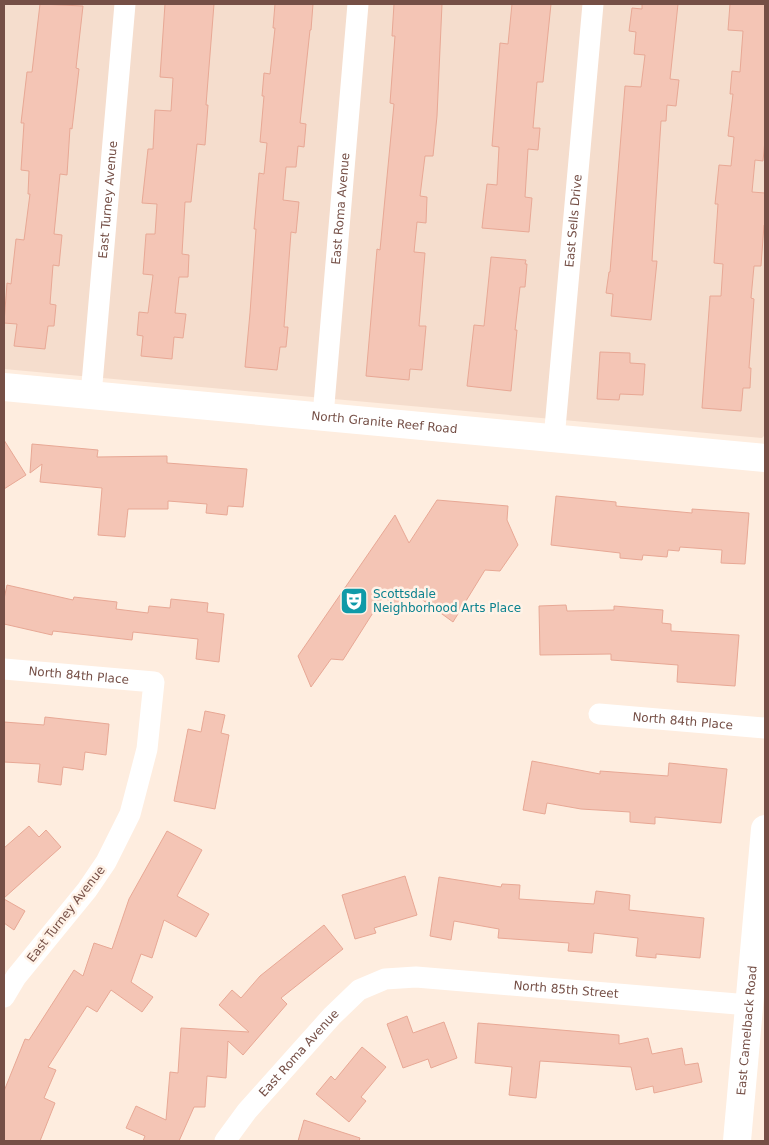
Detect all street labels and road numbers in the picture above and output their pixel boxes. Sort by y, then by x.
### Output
street label: East Turney Avenue [96,140,120,259]
street label: East Roma Avenue [329,152,352,265]
street label: East Sells Drive [562,174,585,268]
street label: North Granite Reef Road [311,409,458,436]
street label: North 84th Place [28,664,130,687]
street label: North 84th Place [632,710,734,732]
street label: East Turney Avenue [24,863,108,965]
street label: East Camelback Road [734,965,760,1096]
street label: North 85th Street [513,978,619,1001]
street label: East Roma Avenue [256,1006,342,1100]

